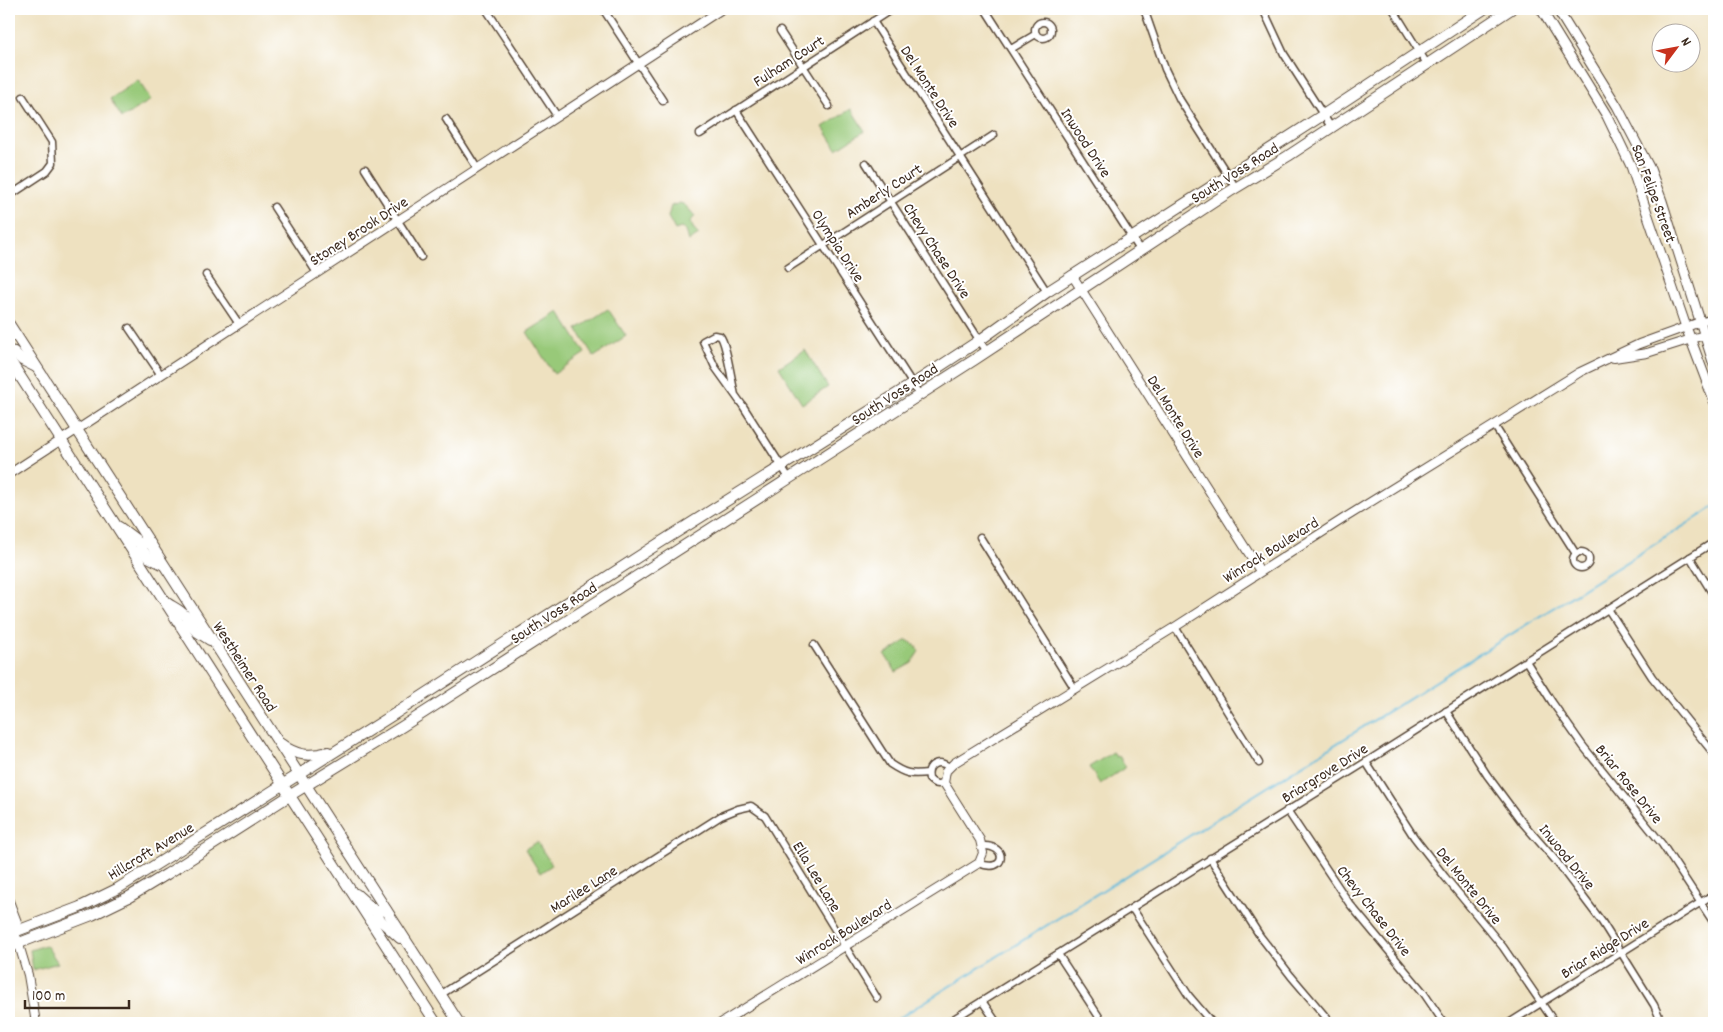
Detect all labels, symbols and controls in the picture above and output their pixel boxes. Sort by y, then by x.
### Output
north arrow [1650,22,1700,72]
street label: Fulham Court [749,30,830,94]
text: N [1675,34,1696,50]
street label: Del Monte Drive [894,42,964,133]
street label: Inwood Drive [1054,104,1116,183]
street label: South Voss Road [1187,138,1284,210]
street label: San Felipe Street [1624,141,1681,246]
street label: Amberly Court [841,159,927,226]
street label: Stoney Brook Drive [306,192,413,273]
street label: Chevy Chase Drive [896,199,976,304]
street label: Olympia Drive [805,205,869,287]
street label: South Voss Road [847,358,943,432]
street label: Del Monte Drive [1140,371,1210,463]
street label: Winrock Boulevard [1219,512,1324,590]
street label: South Voss Road [506,577,602,651]
street label: Westheimer Road [206,618,282,717]
street label: Briargrove Drive [1278,738,1373,810]
street label: Briar Rose Drive [1589,740,1667,829]
street label: Hillcroft Avenue [104,817,199,887]
street label: Inwood Drive [1532,820,1600,895]
street label: Ella Lee Lane [786,838,846,917]
street label: Del Monte Drive [1430,843,1507,930]
street label: Marilee Lane [546,860,623,920]
street label: Chevy Chase Drive [1330,861,1416,962]
street label: Winrock Boulevard [792,894,897,972]
street label: Briar Ridge Drive [1557,913,1654,985]
scale bar [25,977,129,1009]
text: 100 m [32,986,65,1008]

